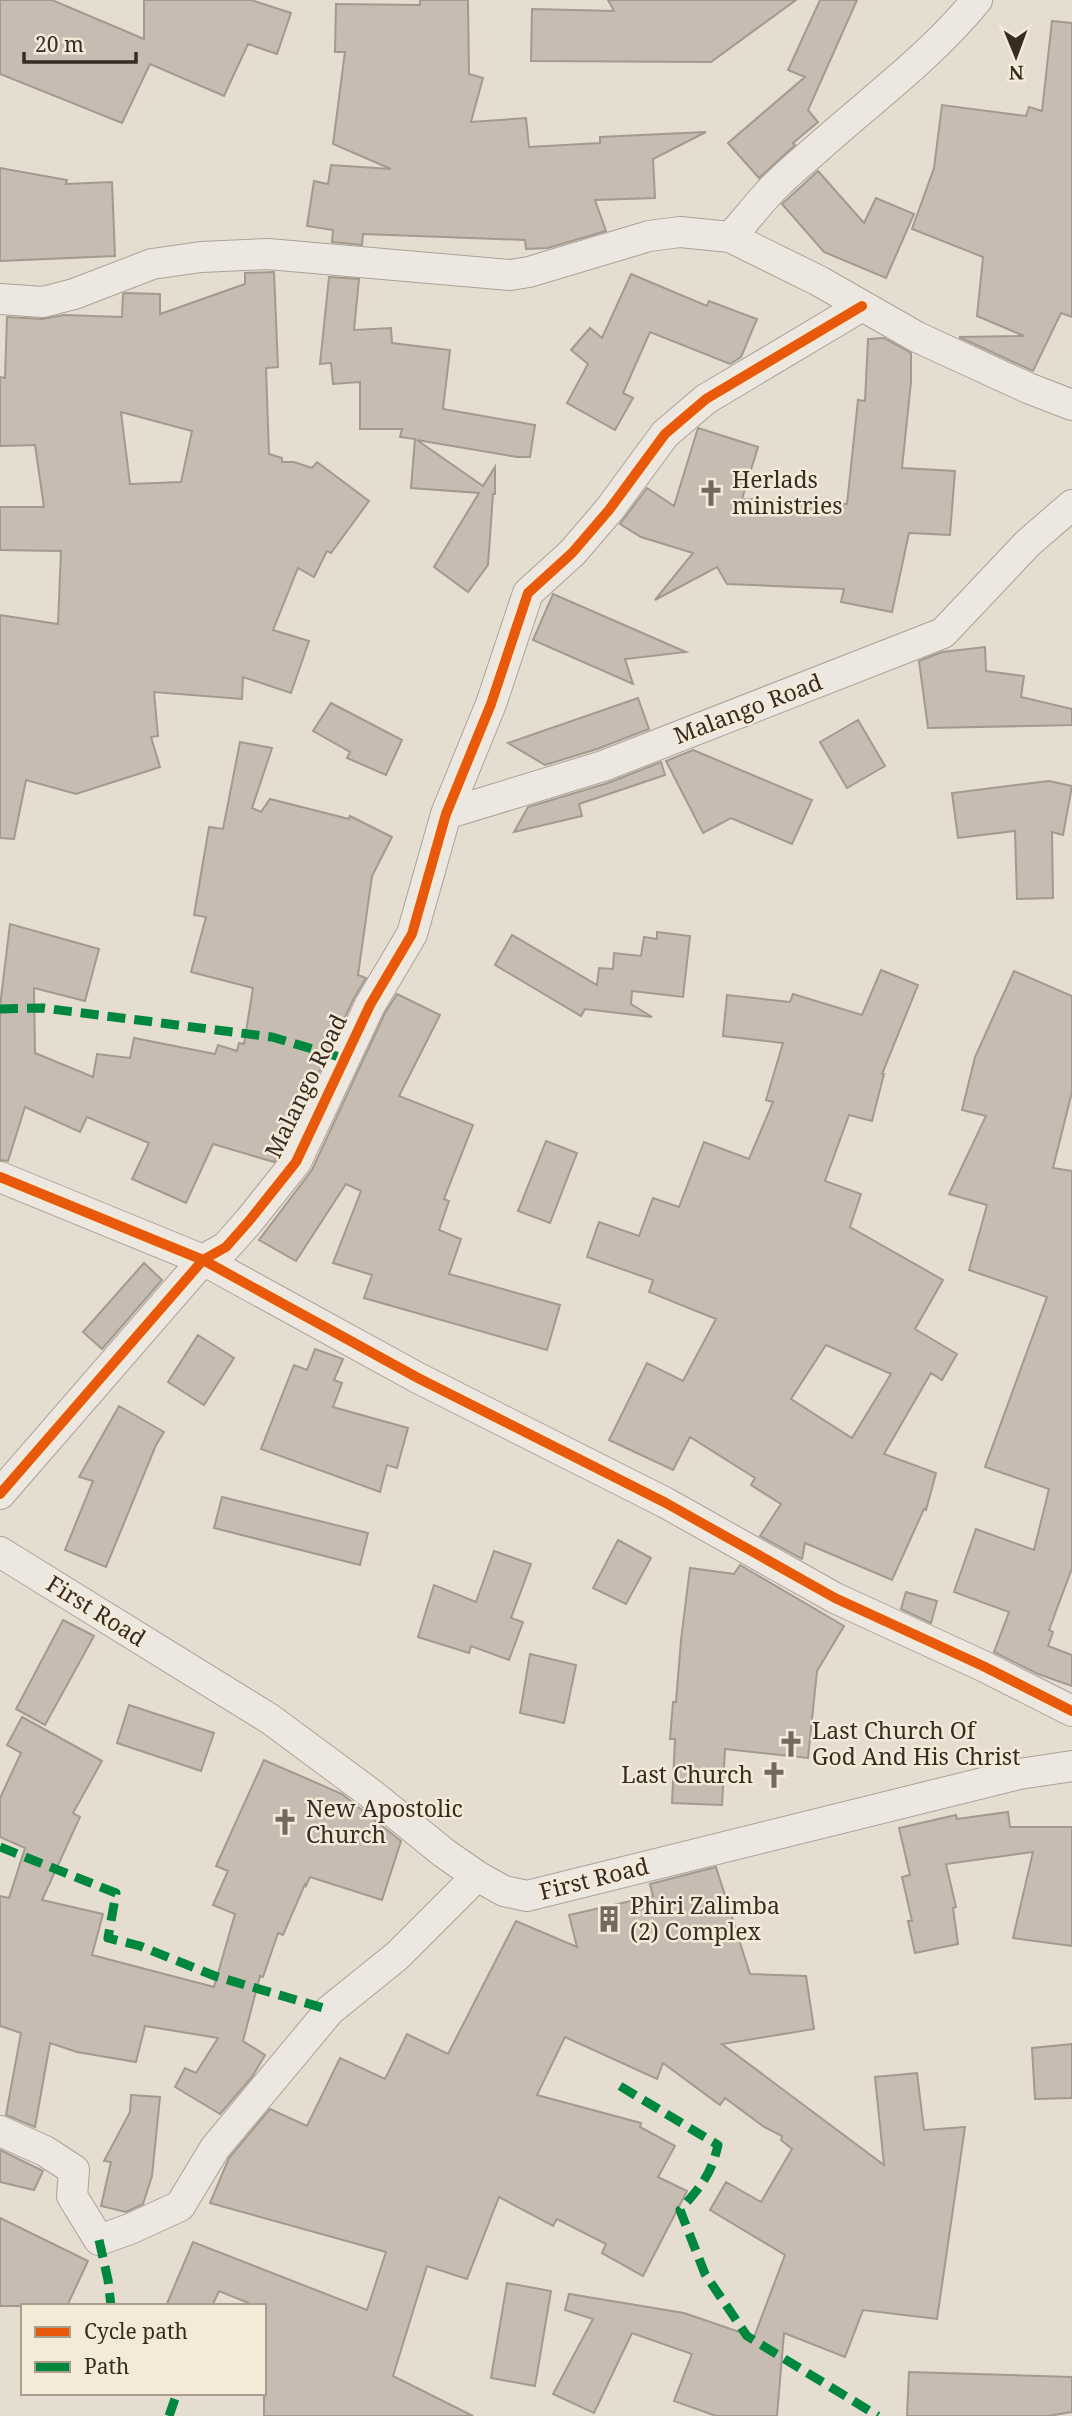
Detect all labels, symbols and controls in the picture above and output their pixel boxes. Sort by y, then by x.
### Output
scale bar [24,21,136,65]
north arrow [981,21,1051,91]
text: 20 m [35,30,84,58]
text: N [1009,60,1024,86]
place label: Herlads ministries [732,463,843,521]
church icon: Herlads ministries [696,478,726,508]
street label: Malango Road [669,665,826,751]
street label: Malango Road [256,1008,354,1163]
street label: First Road [41,1567,152,1653]
place label: Last Church Of God And His Christ [812,1714,1020,1772]
church icon: Last Church Of God And His Christ [776,1729,806,1759]
place label: Last Church [621,1758,753,1790]
church icon: Last Church [759,1760,789,1790]
place label: New Apostolic Church [306,1792,463,1850]
church icon: New Apostolic Church [270,1807,300,1837]
street label: First Road [536,1849,652,1907]
place label: Phiri Zalimba (2) Complex [630,1889,780,1947]
building icon: Phiri Zalimba (2) Complex [594,1904,624,1934]
legend [21,2304,266,2395]
text: Cycle path [84,2317,188,2345]
text: Path [84,2352,129,2380]

